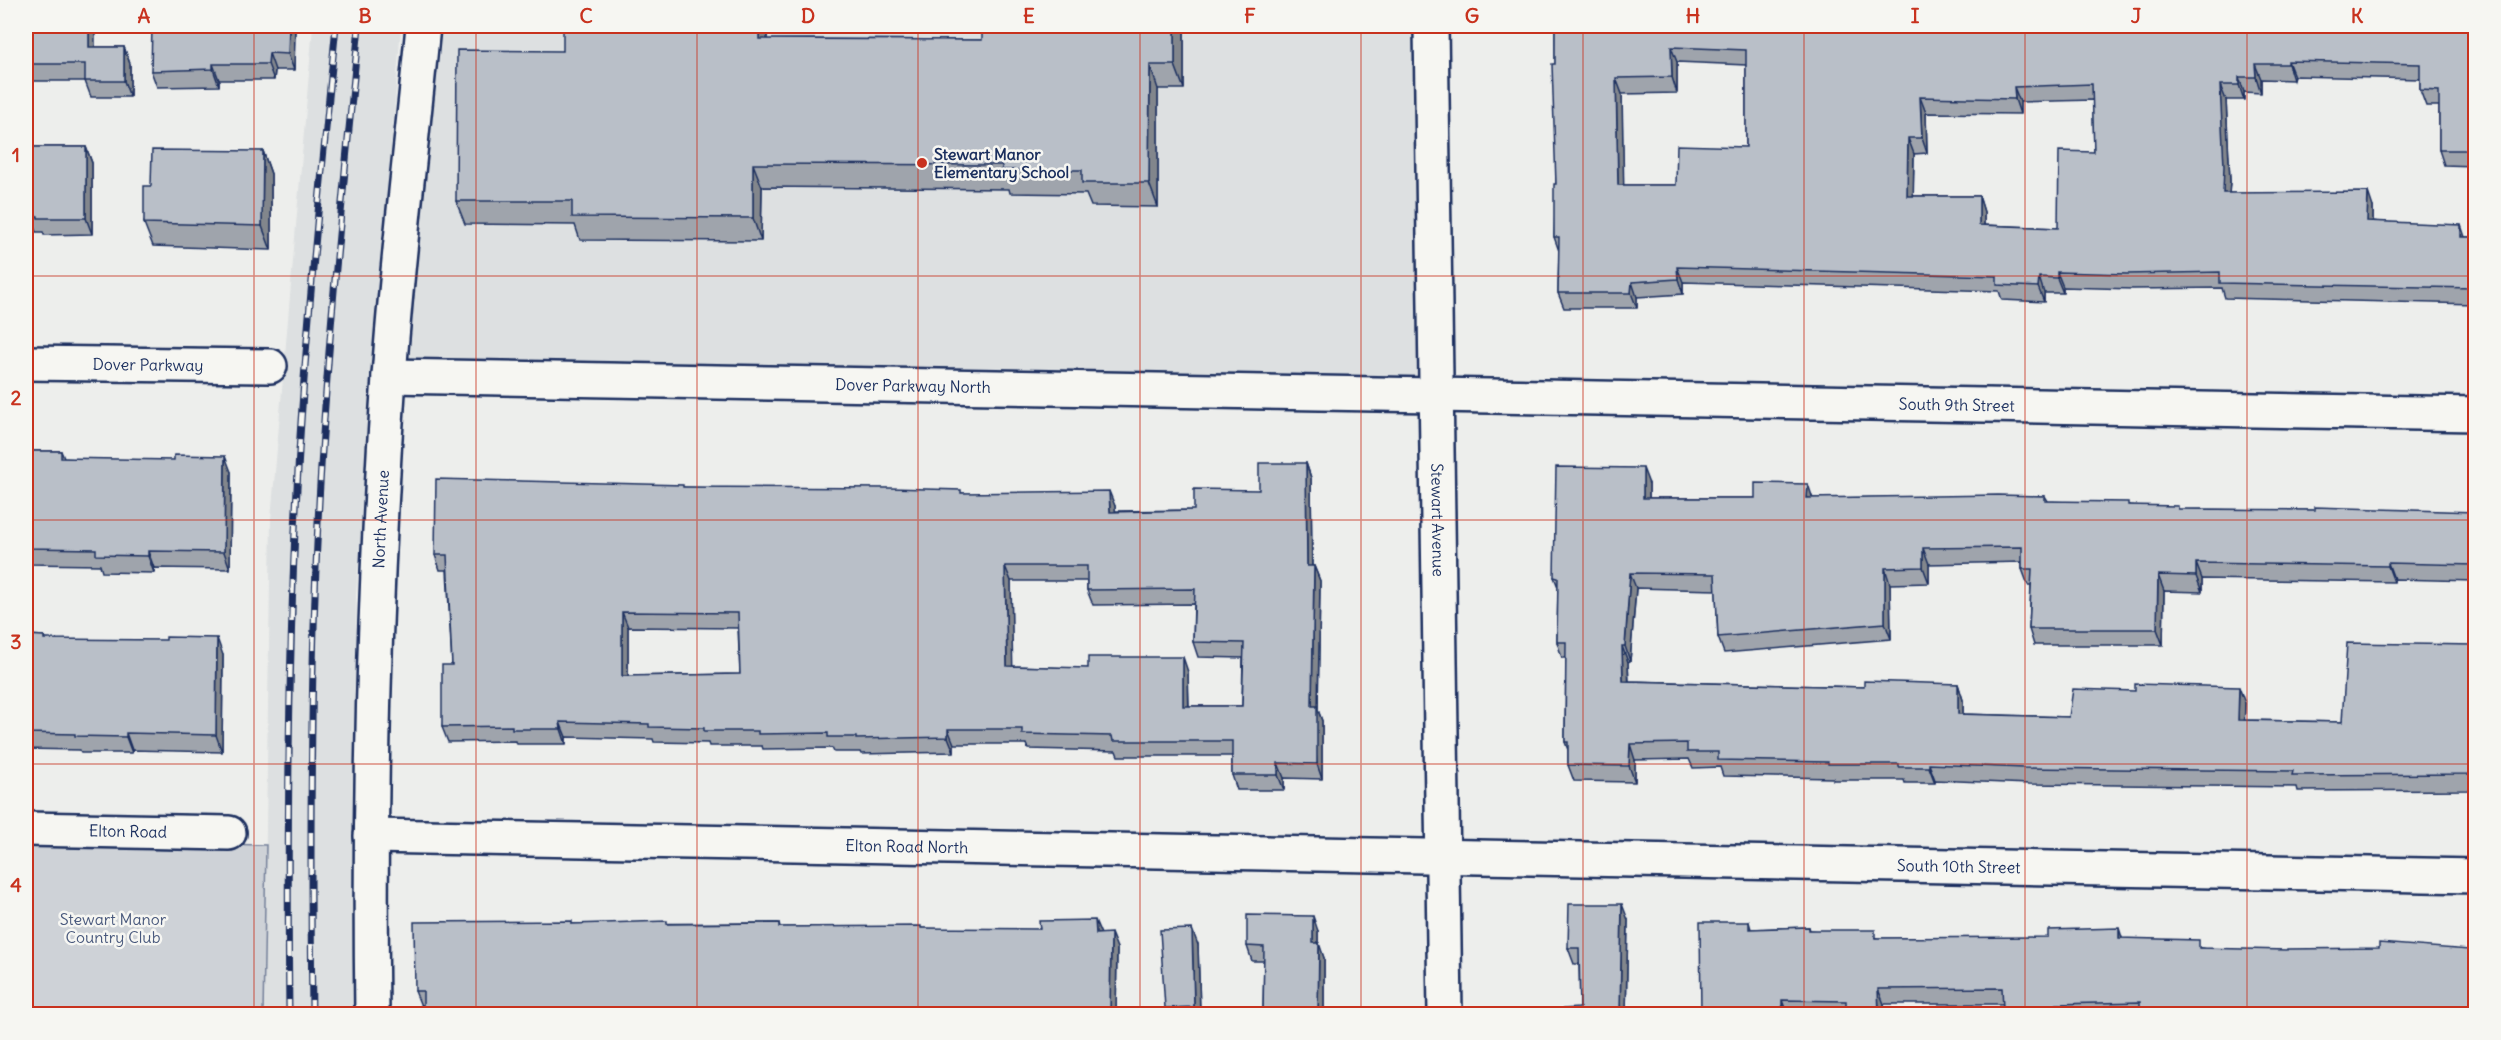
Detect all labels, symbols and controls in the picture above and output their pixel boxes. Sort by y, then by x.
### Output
text: A [138,3,151,28]
text: B [358,3,372,28]
text: C [579,3,593,28]
text: D [801,3,815,28]
text: E [1023,3,1035,28]
text: F [1244,3,1256,28]
text: G [1465,3,1479,28]
text: H [1686,3,1700,28]
text: I [1911,3,1920,28]
text: J [2131,3,2142,28]
text: K [2351,3,2364,28]
text: 1 [12,142,20,167]
place label: Stewart Manor Elementary School [934,144,1069,183]
marker: Stewart Manor Elementary School [915,156,929,170]
street label: Dover Parkway [92,354,204,375]
street label: Dover Parkway North [835,374,991,397]
text: 2 [11,385,22,410]
street label: South 9th Street [1899,393,2016,416]
street label: Stewart Avenue [1427,463,1449,577]
street label: North Avenue [368,469,393,569]
text: 3 [10,629,22,654]
street label: Elton Road [89,820,167,842]
street label: Elton Road North [845,835,969,857]
street label: South 10th Street [1897,855,2021,877]
text: 4 [10,872,22,897]
park label: Stewart Manor Country Club [60,909,167,947]

